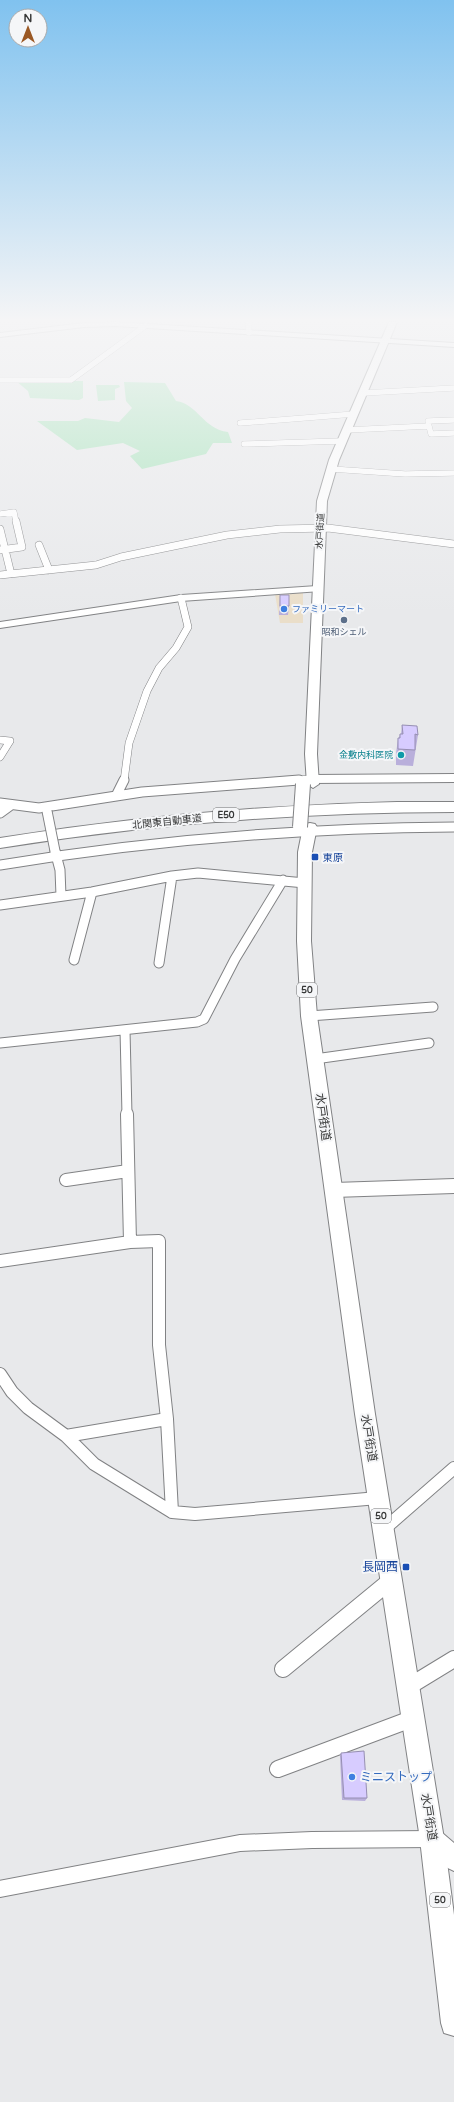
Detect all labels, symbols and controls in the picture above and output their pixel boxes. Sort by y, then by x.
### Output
north arrow [8,8,48,48]
text: N [24,12,32,25]
street label: 水戸街道 [314,513,327,549]
marker: ファミリーマート [279,604,289,614]
place label: ファミリーマート [292,604,364,615]
marker: 昭和シェル [339,615,349,625]
place label: 昭和シェル [321,627,367,638]
place label: 金敷内科医院 [339,749,393,761]
marker: 金敷内科医院 [396,750,406,760]
road number: E50 [213,808,239,822]
street label: 北関東自動車道 [132,812,203,832]
marker: 東原 [310,852,320,862]
place label: 東原 [323,852,343,864]
road number: 50 [297,983,317,997]
street label: 水戸街道 [313,1092,333,1142]
street label: 水戸街道 [358,1413,380,1463]
road number: 50 [371,1509,391,1523]
place label: 長岡西 [362,1560,398,1574]
marker: 長岡西 [401,1562,411,1572]
place label: ミニストップ [360,1770,432,1784]
marker: ミニストップ [347,1772,357,1782]
street label: 水戸街道 [418,1792,440,1842]
road number: 50 [430,1893,450,1907]

